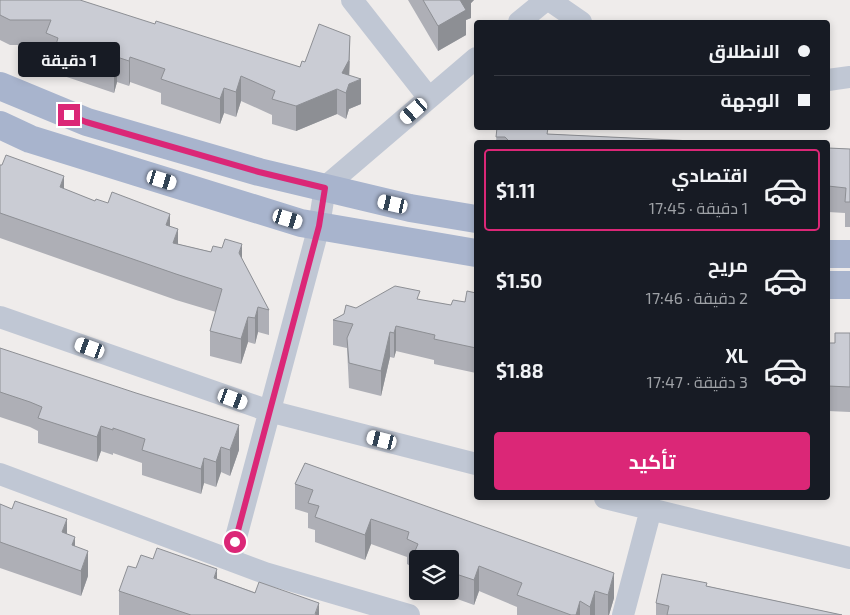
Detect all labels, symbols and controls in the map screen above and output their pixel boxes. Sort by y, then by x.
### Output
text: الانطلاق [709,39,780,62]
callout: 1 دقيقة [18,42,120,78]
text: 1 دقيقة [41,50,97,69]
text: الوجهة [720,88,780,111]
car [397,95,430,127]
route end [58,104,80,126]
text: اقتصادي [672,163,748,186]
car [145,168,178,192]
icon: car [763,168,808,213]
text: $1.11 [496,179,535,202]
car [376,193,409,215]
text: 1 دقيقة · 17:45 [649,198,748,217]
car [271,207,304,231]
text: مريح [708,253,748,276]
icon: car [763,258,808,303]
text: $1.50 [496,269,542,292]
text: 2 دقيقة · 17:46 [646,288,748,307]
car [73,336,106,360]
text: XL [726,344,748,367]
icon: car [763,348,808,393]
text: $1.88 [496,359,544,382]
text: 3 دقيقة · 17:47 [647,372,748,391]
car [216,387,249,411]
car [365,429,398,451]
button: تأكيد [494,432,810,490]
route start [224,531,246,553]
map controls [409,550,459,600]
button: layers [409,550,459,600]

